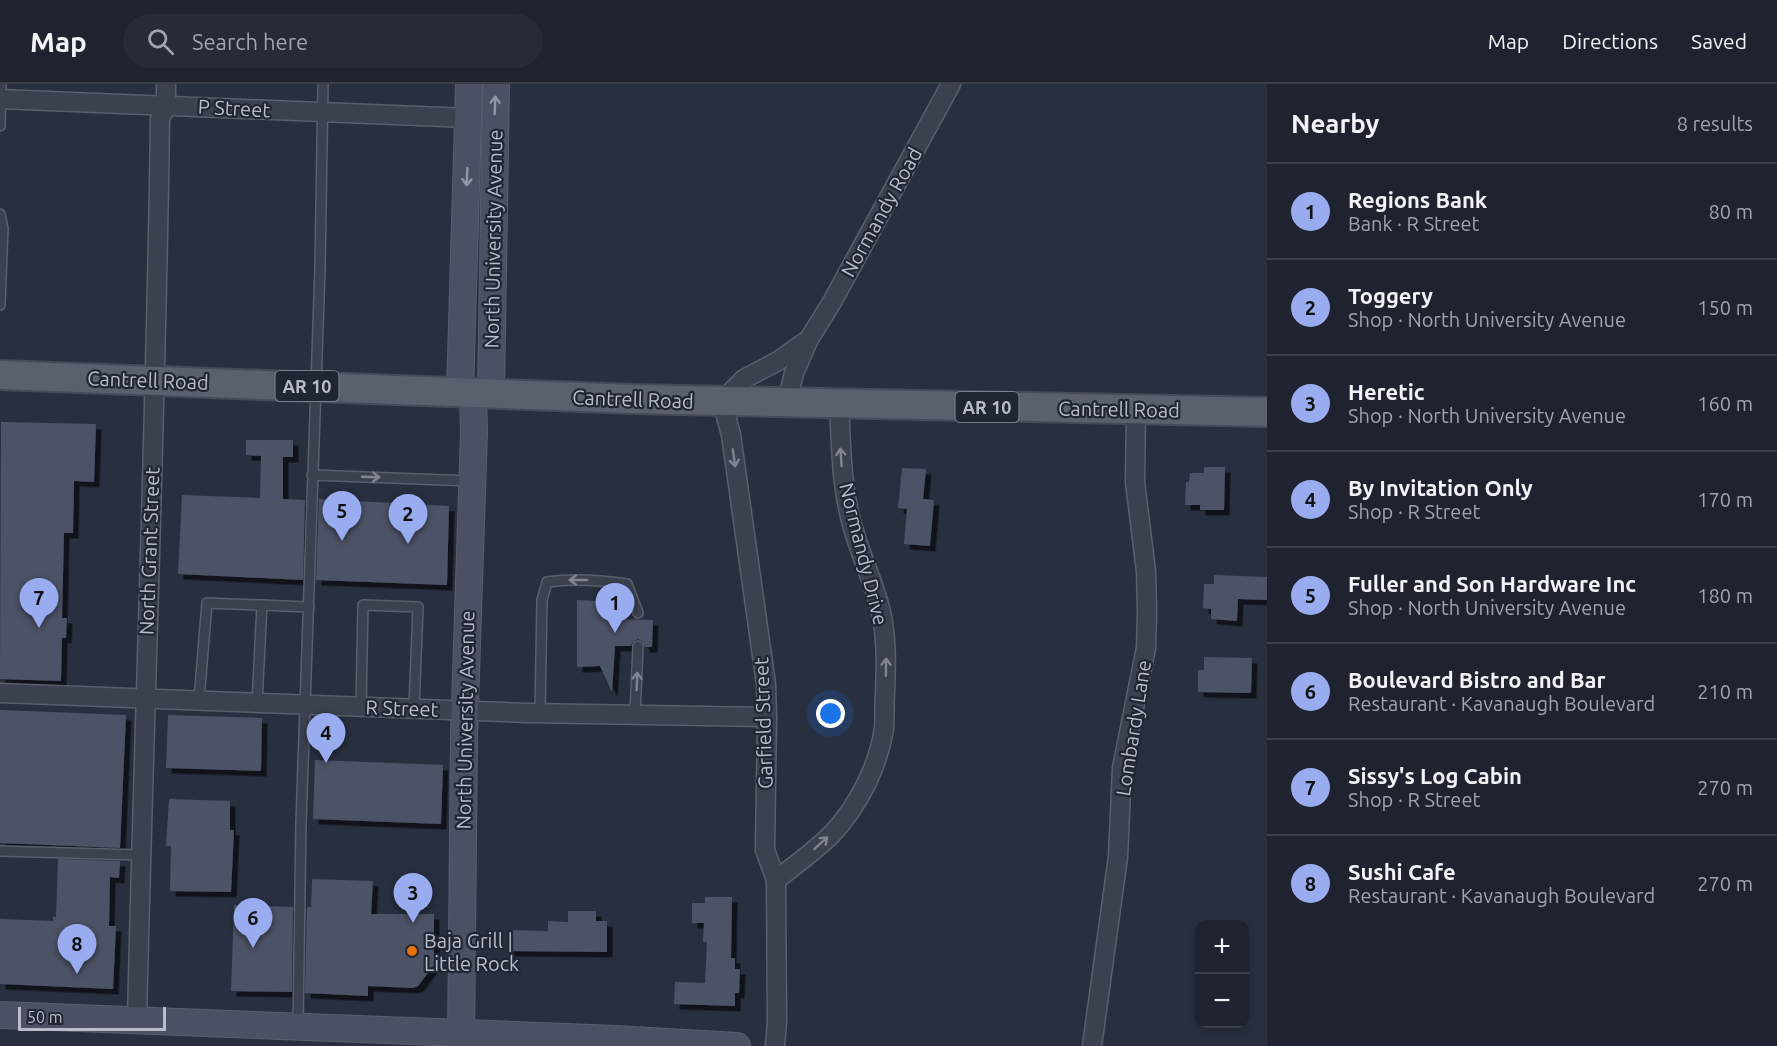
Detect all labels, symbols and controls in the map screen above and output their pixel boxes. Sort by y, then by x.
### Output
search box [123,14,543,68]
icon: search [144,25,177,58]
text: Map [30,26,87,57]
text: Search here [192,29,308,54]
text: Map [1488,29,1529,53]
text: Directions [1562,29,1658,53]
text: Saved [1691,29,1747,53]
street label: P Street [197,95,271,121]
one-way arrow [490,95,501,115]
text: Nearby [1291,109,1379,138]
text: 8 results [1677,112,1753,135]
street label: North University Avenue [480,129,506,349]
street label: Normandy Road [836,143,926,281]
one-way arrow [461,166,472,186]
text: Regions Bank [1348,187,1487,212]
text: 1 [1305,200,1316,223]
text: 80 m [1709,200,1753,223]
text: Bank · R Street [1348,212,1479,235]
text: Toggery [1348,283,1433,308]
text: 2 [1305,296,1316,319]
text: 150 m [1697,296,1753,319]
text: Shop · North University Avenue [1348,308,1626,331]
street label: Cantrell Road [87,366,209,394]
road number: AR 10 [276,371,338,401]
text: Heretic [1348,379,1425,404]
street label: Cantrell Road [572,385,694,413]
road number: AR 10 [956,392,1018,422]
text: 3 [1305,392,1316,415]
text: 160 m [1697,392,1753,415]
street label: Cantrell Road [1058,396,1180,422]
text: Shop · North University Avenue [1348,404,1626,427]
one-way arrow [836,447,847,467]
one-way arrow [729,448,740,468]
street label: North Grant Street [135,466,163,635]
one-way arrow [360,472,380,483]
text: By Invitation Only [1348,475,1533,500]
street label: Normandy Drive [835,481,893,627]
text: 4 [1305,488,1316,511]
text: 170 m [1697,488,1753,511]
pin: 5 [322,492,362,541]
pin: 2 [388,494,428,544]
text: Shop · R Street [1348,500,1480,523]
text: Fuller and Son Hardware Inc [1348,571,1636,596]
one-way arrow [569,574,589,586]
pin: 7 [20,578,58,628]
pin: 1 [596,584,634,633]
text: 5 [1305,584,1316,607]
text: 180 m [1697,584,1753,607]
text: Shop · North University Avenue [1348,596,1626,619]
street label: North University Avenue [452,610,478,830]
street label: Garfield Street [749,656,777,789]
one-way arrow [880,657,892,677]
street label: Lombardy Lane [1111,658,1155,798]
text: Boulevard Bistro and Bar [1348,667,1606,692]
one-way arrow [631,671,642,691]
text: 6 [1305,680,1316,703]
text: 210 m [1697,680,1753,703]
text: Restaurant · Kavanaugh Boulevard [1348,692,1655,715]
street label: R Street [365,695,439,721]
your location [816,699,845,728]
pin: 4 [306,714,346,763]
text: Sissy's Log Cabin [1348,763,1522,788]
text: 7 [1305,776,1316,799]
text: 270 m [1697,776,1753,799]
text: Shop · R Street [1348,788,1480,811]
one-way arrow [814,836,829,850]
text: Sushi Cafe [1348,859,1456,884]
text: 8 [1305,872,1316,895]
text: 270 m [1697,872,1753,895]
pin: 3 [394,874,432,923]
text: Restaurant · Kavanaugh Boulevard [1348,884,1655,907]
pin: 6 [234,898,272,948]
map controls [1195,920,1249,1028]
button: + [1195,920,1249,974]
pin: 8 [58,924,97,974]
place label: Baja Grill | Little Rock [424,929,519,975]
marker: Baja Grill | Little Rock [405,944,419,958]
button: − [1195,974,1249,1028]
scale bar [18,1004,166,1032]
text: 50 m [27,1008,63,1026]

